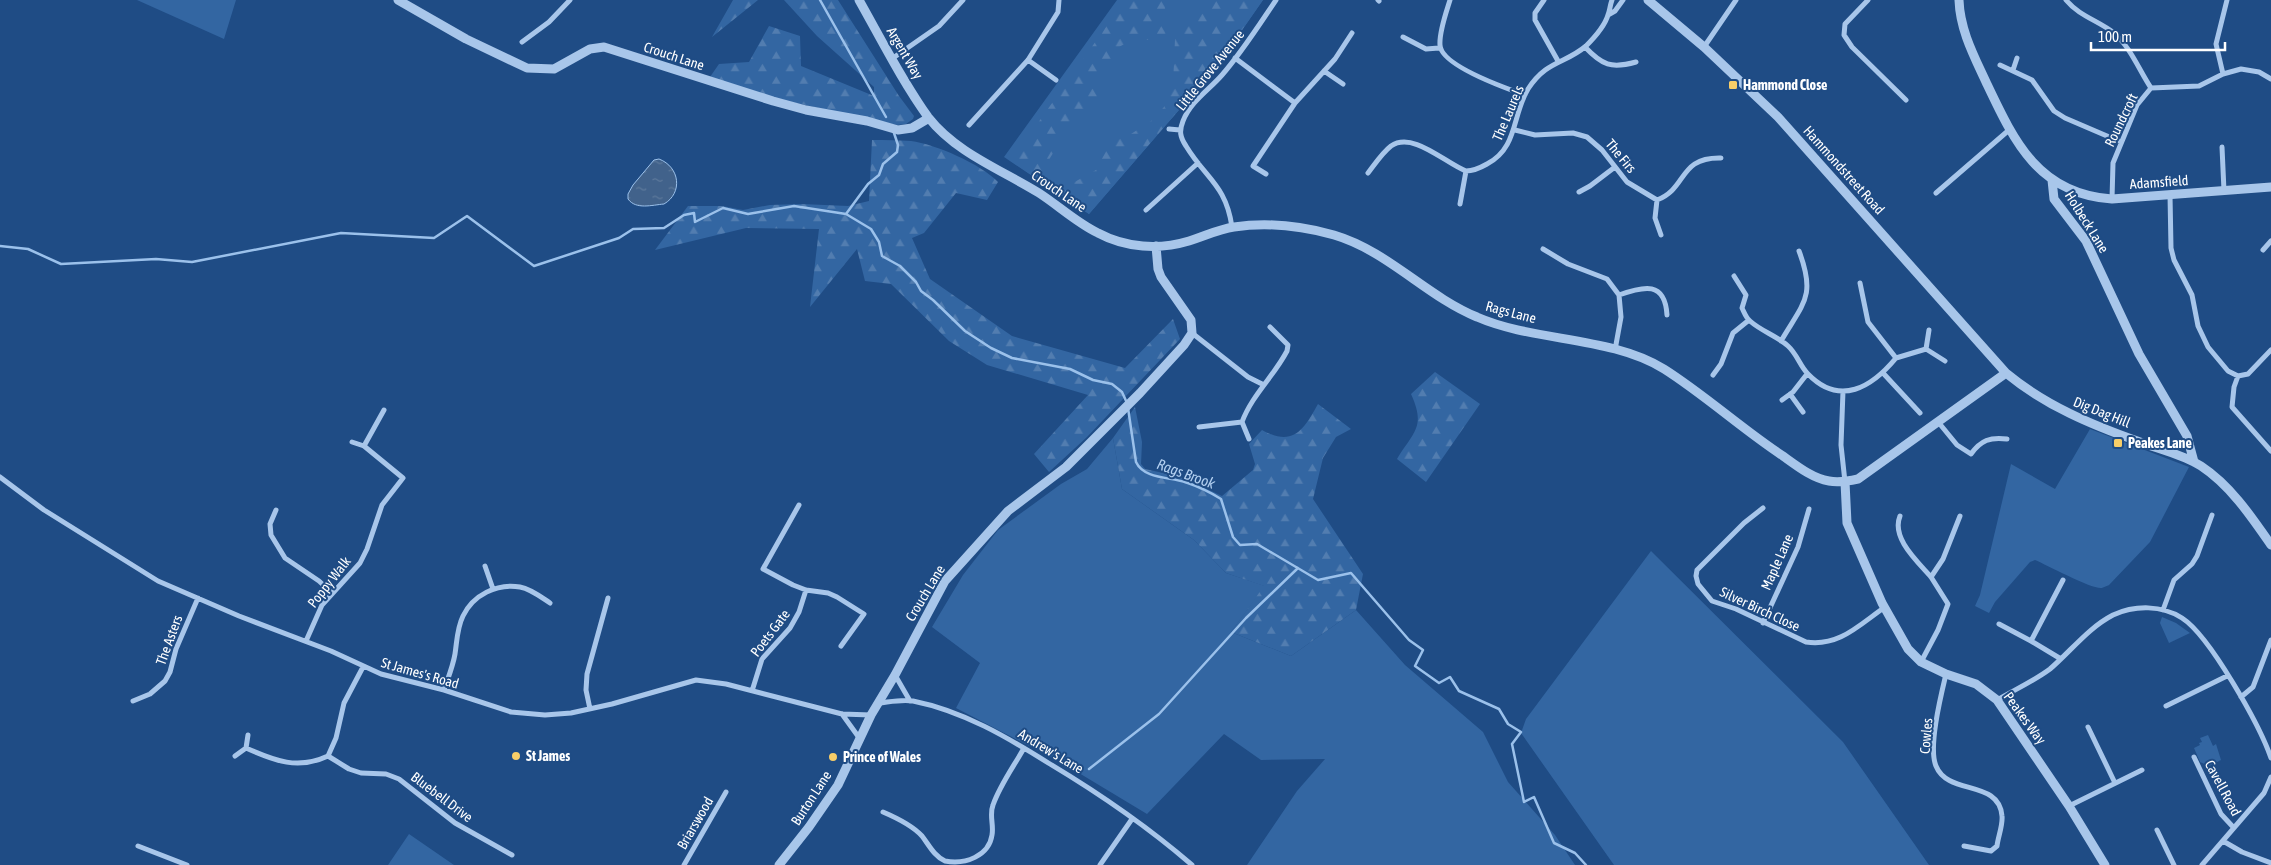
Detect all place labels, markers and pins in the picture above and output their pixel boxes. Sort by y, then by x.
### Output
place label: Hammond Close [1743,77,1827,93]
marker: Hammond Close [1727,79,1739,91]
place label: Peakes Lane [2128,435,2192,451]
marker: Peakes Lane [2112,437,2124,449]
place label: St James [526,748,570,764]
place label: Prince of Wales [843,749,921,765]
marker: St James [510,750,522,762]
marker: Prince of Wales [827,751,839,763]

